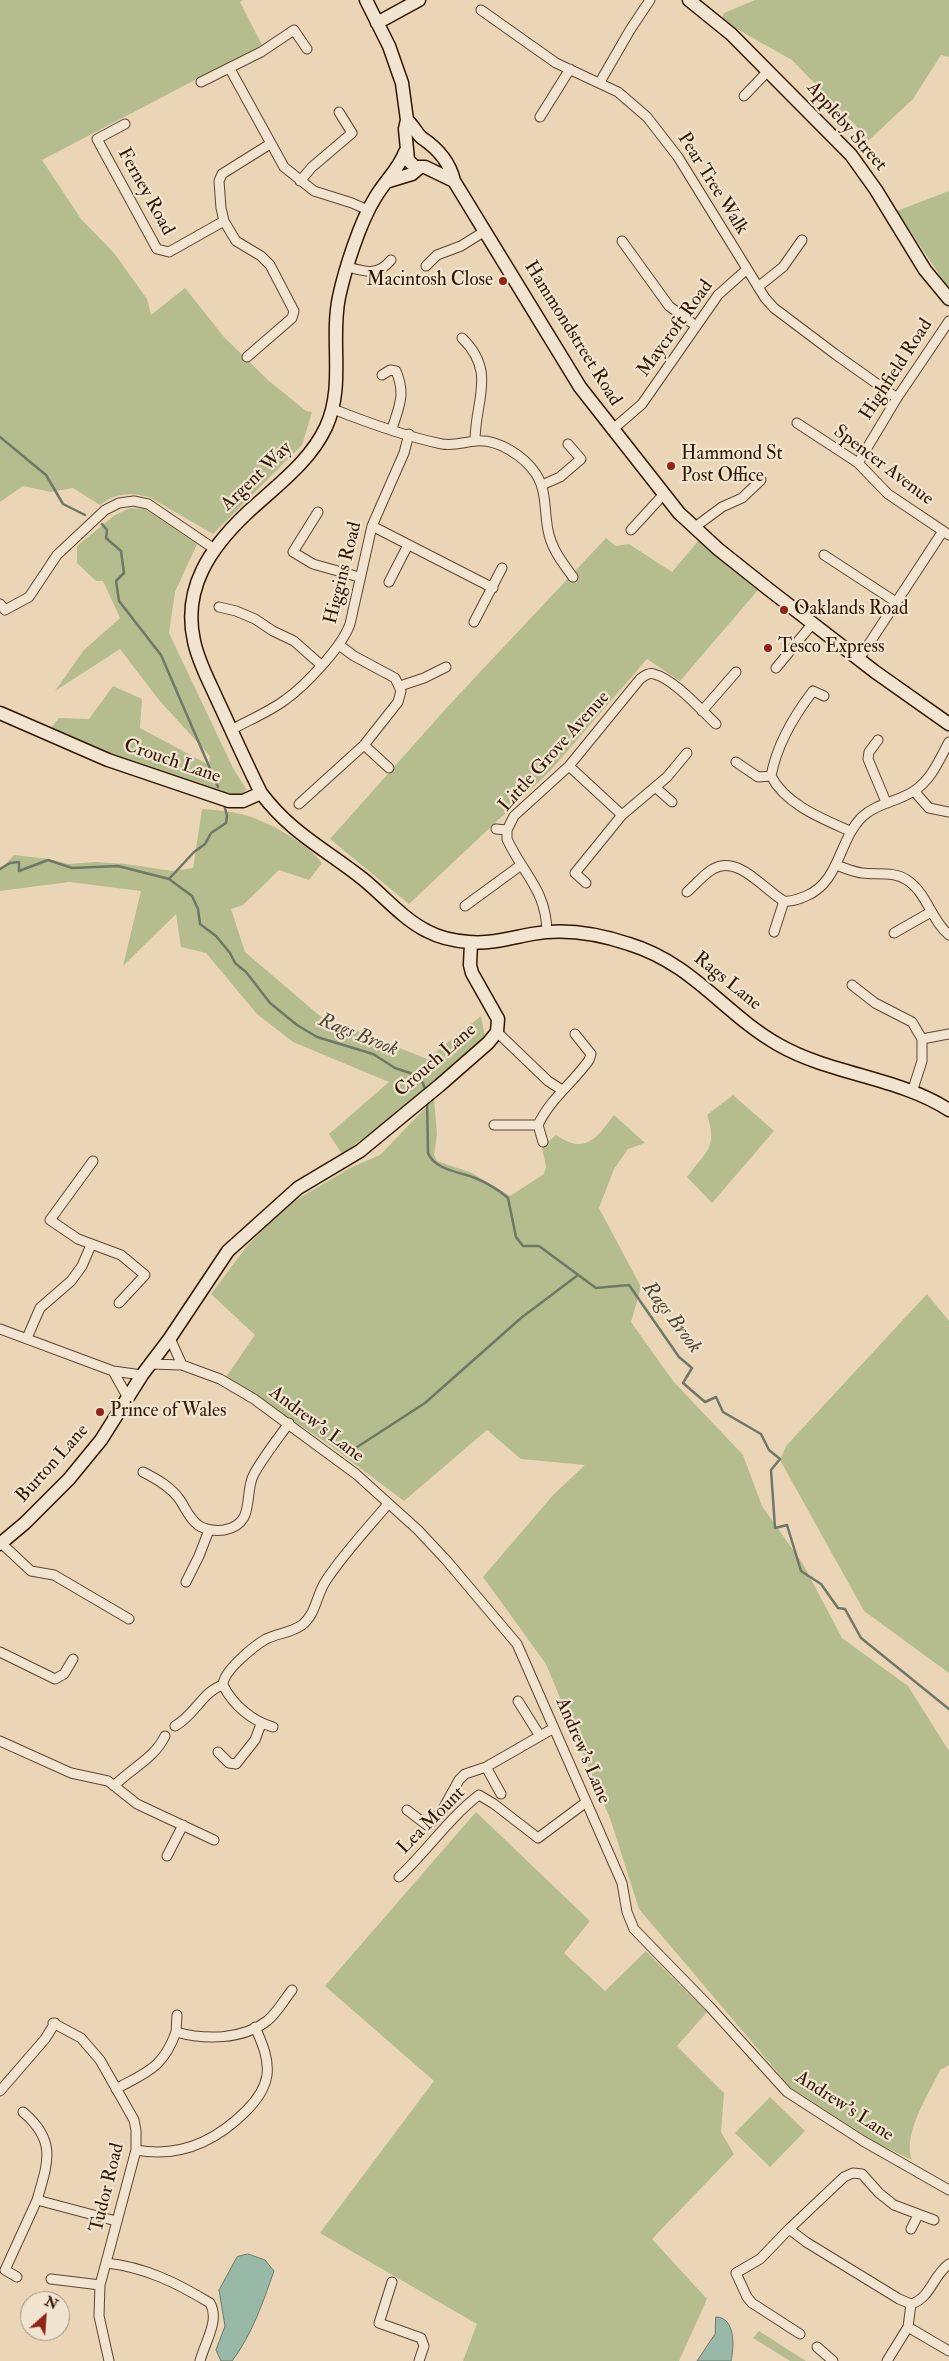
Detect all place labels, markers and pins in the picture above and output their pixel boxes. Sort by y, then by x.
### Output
place label: Macintosh Close [367,270,493,292]
marker: Macintosh Close [497,275,509,287]
place label: Hammond St Post Office [681,444,783,488]
marker: Hammond St Post Office [665,460,677,472]
place label: Oaklands Road [794,599,908,621]
marker: Oaklands Road [778,604,790,616]
place label: Tesco Express [778,637,885,659]
marker: Tesco Express [762,642,774,654]
place label: Prince of Wales [110,1401,226,1423]
marker: Prince of Wales [94,1406,106,1418]

